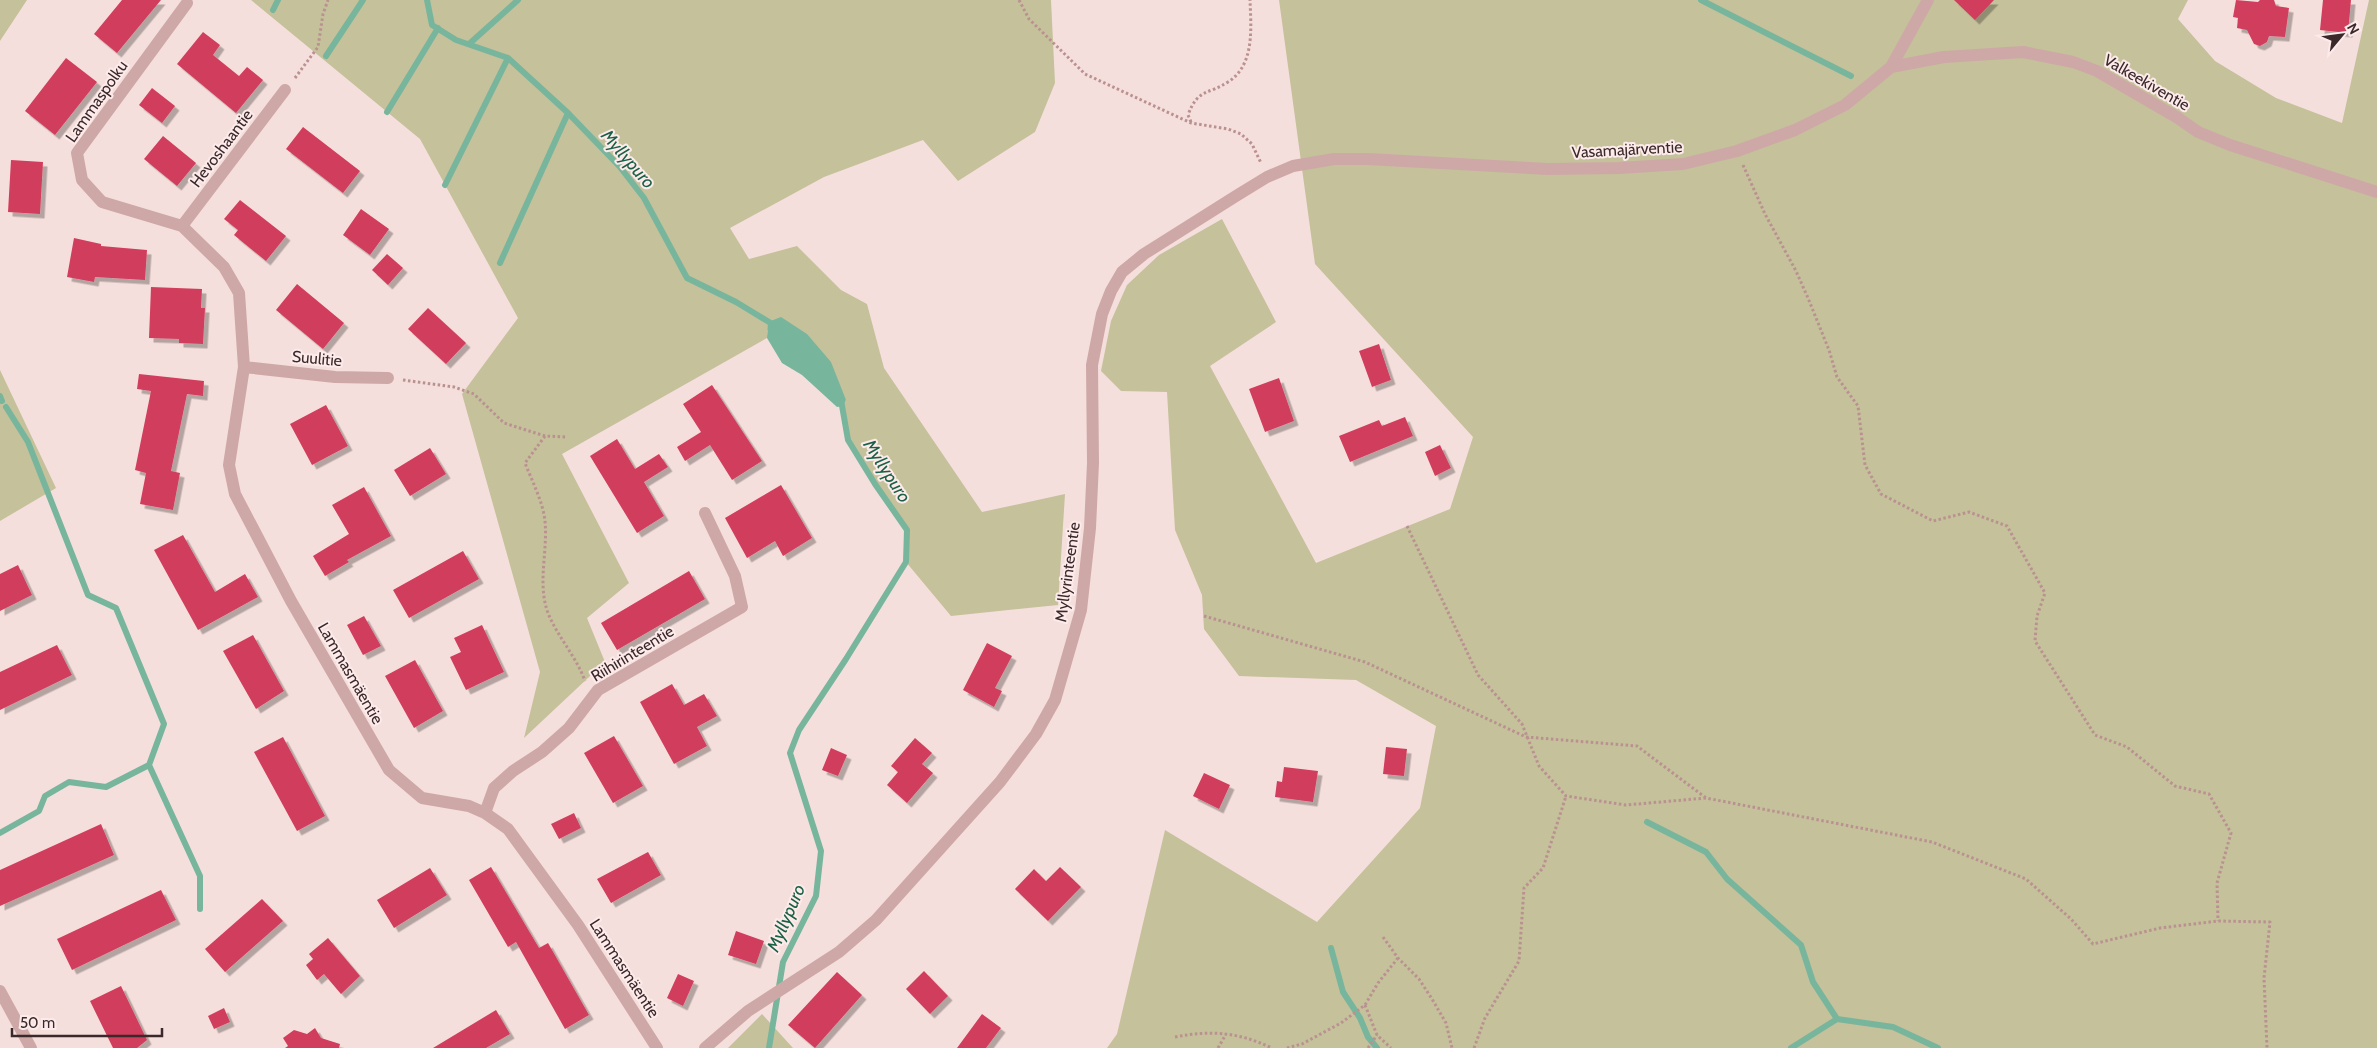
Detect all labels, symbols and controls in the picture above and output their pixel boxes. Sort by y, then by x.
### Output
north arrow [2317,10,2367,60]
text: N [2343,20,2364,37]
street label: Valkeekiventie [2100,50,2193,115]
street label: Lammaspolku [61,57,131,146]
street label: Hevoshaantie [186,106,257,191]
water label: Myllypuro [596,124,660,193]
street label: Vasamajärventie [1571,137,1683,162]
street label: Suulitie [291,347,343,370]
water label: Myllypuro [858,434,916,507]
street label: Myllyrinteentie [1051,521,1084,623]
street label: Lammasmäentie [314,619,387,727]
street label: Riihirinteentie [587,621,677,686]
water label: Myllypuro [762,881,810,956]
street label: Lammasmäentie [586,915,664,1021]
scale bar [12,1006,162,1038]
text: 50 m [20,1014,55,1032]

